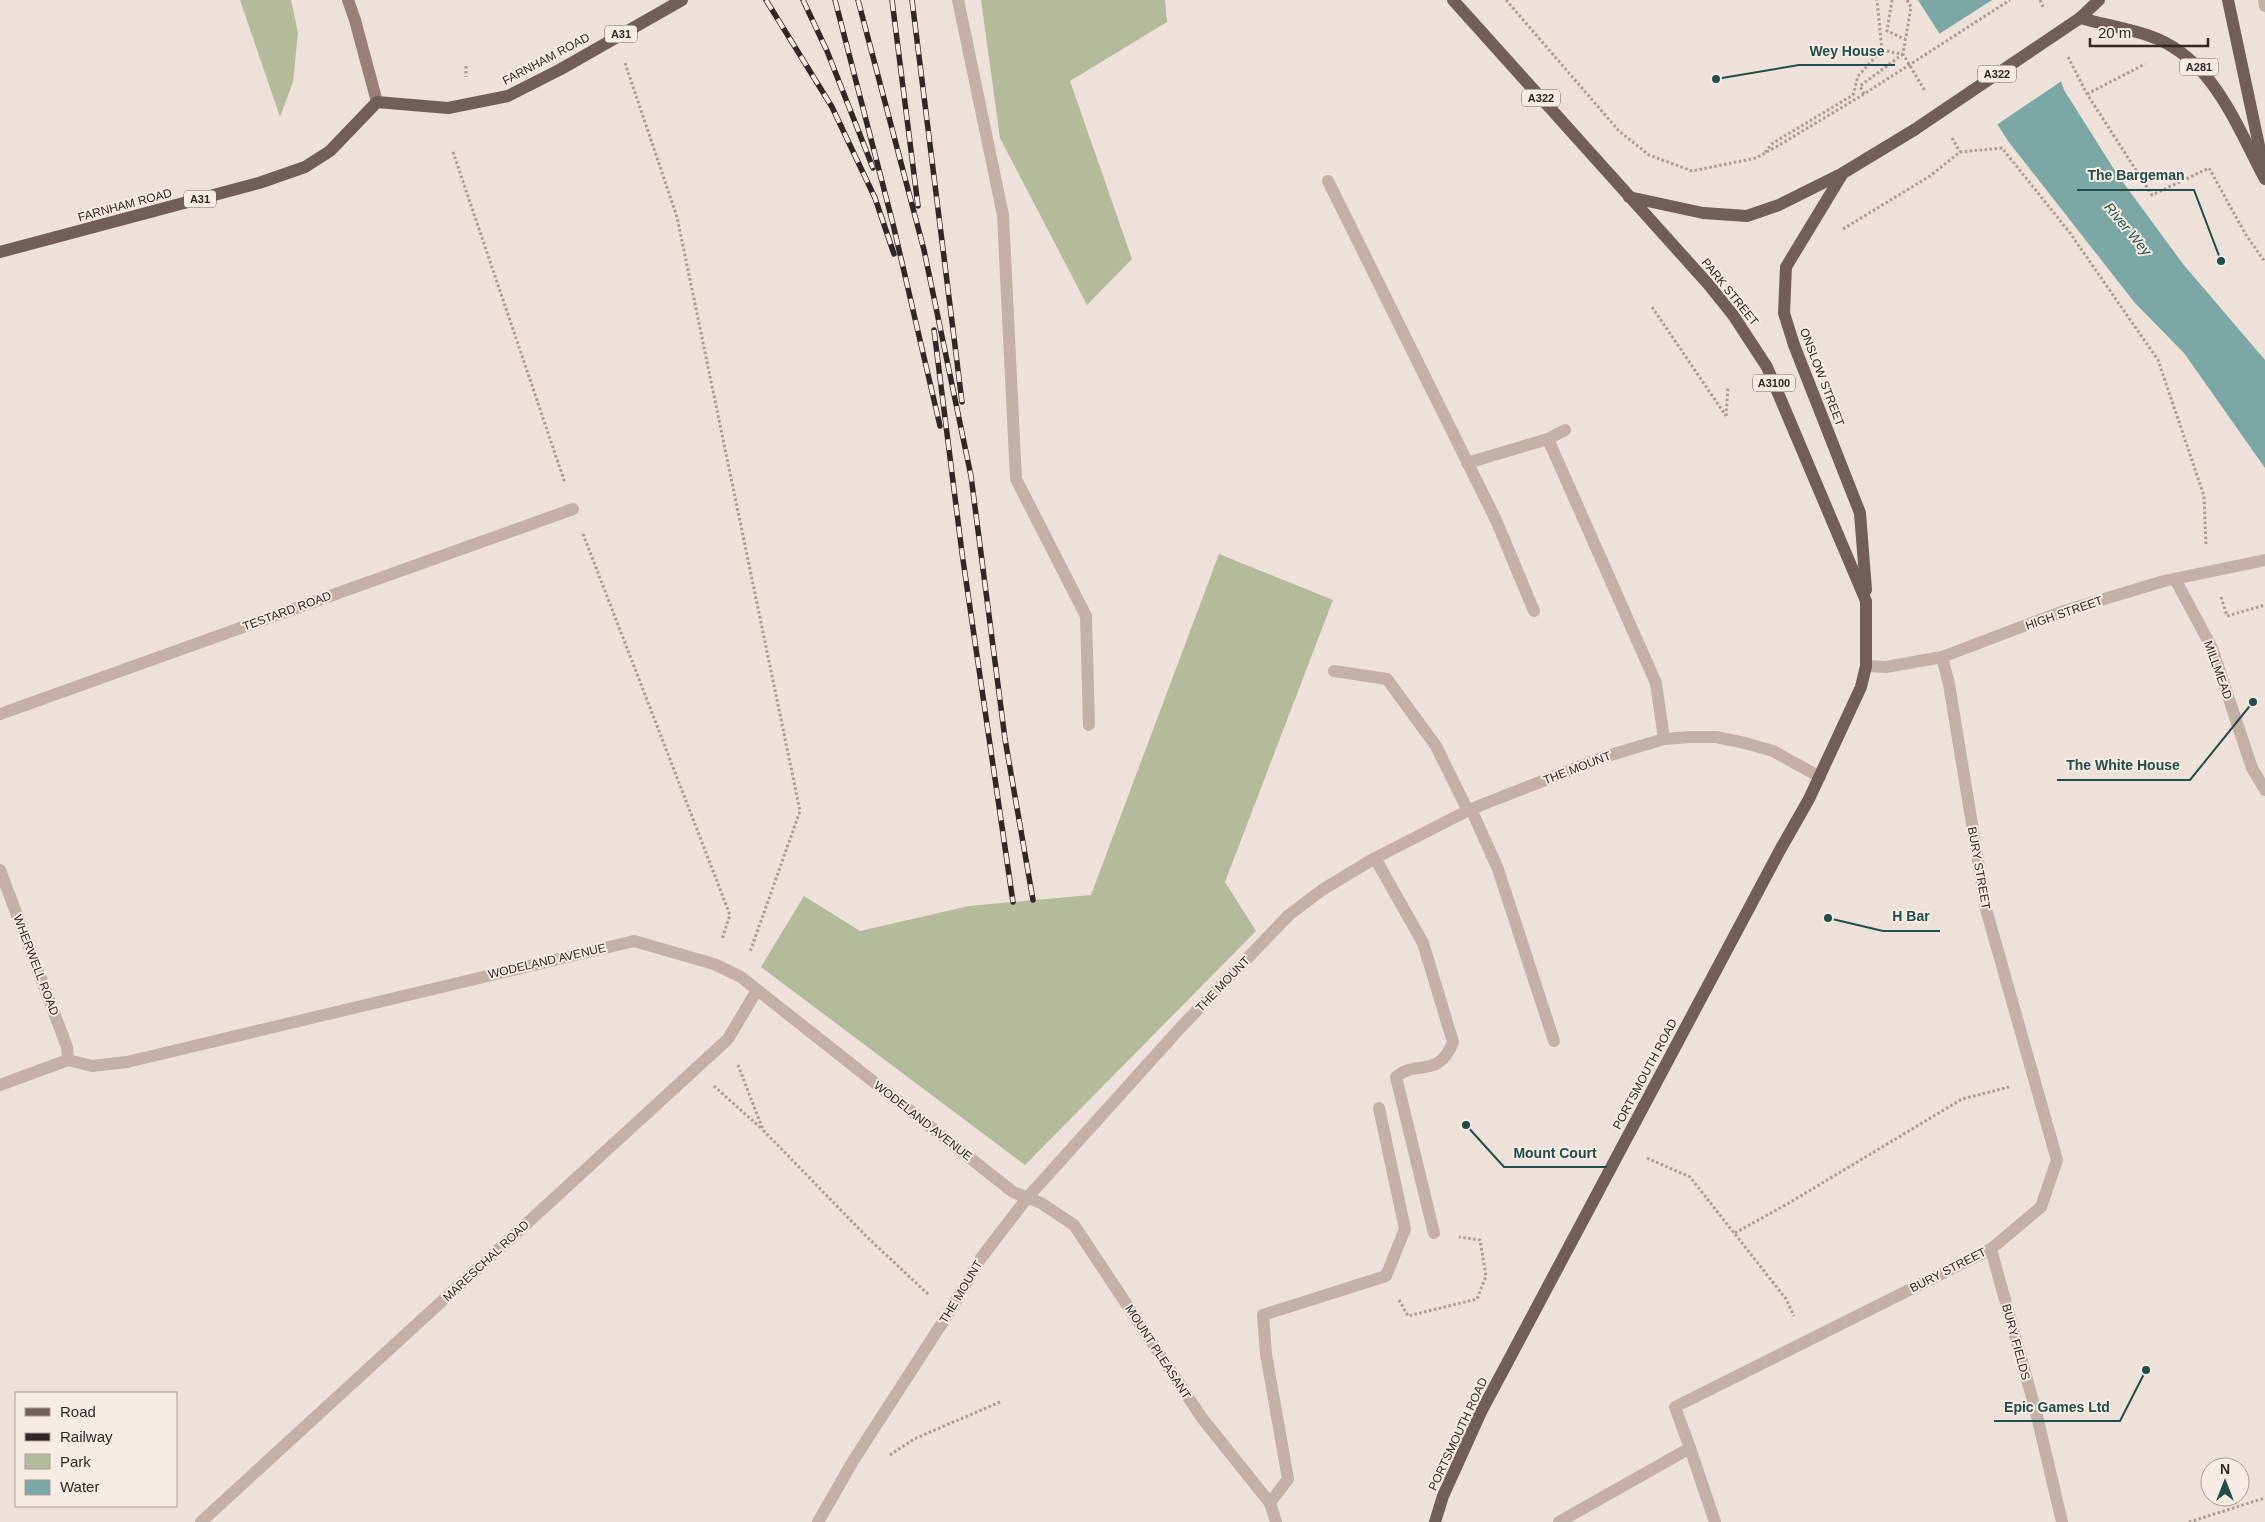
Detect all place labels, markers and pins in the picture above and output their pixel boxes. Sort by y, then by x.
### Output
callout: Wey House [1799,36,1895,65]
callout: The Bargeman [2077,161,2194,190]
callout: The White House [2057,751,2190,780]
callout: H Bar [1883,902,1940,931]
callout: Mount Court [1504,1138,1607,1167]
callout: Epic Games Ltd [1994,1392,2120,1421]

